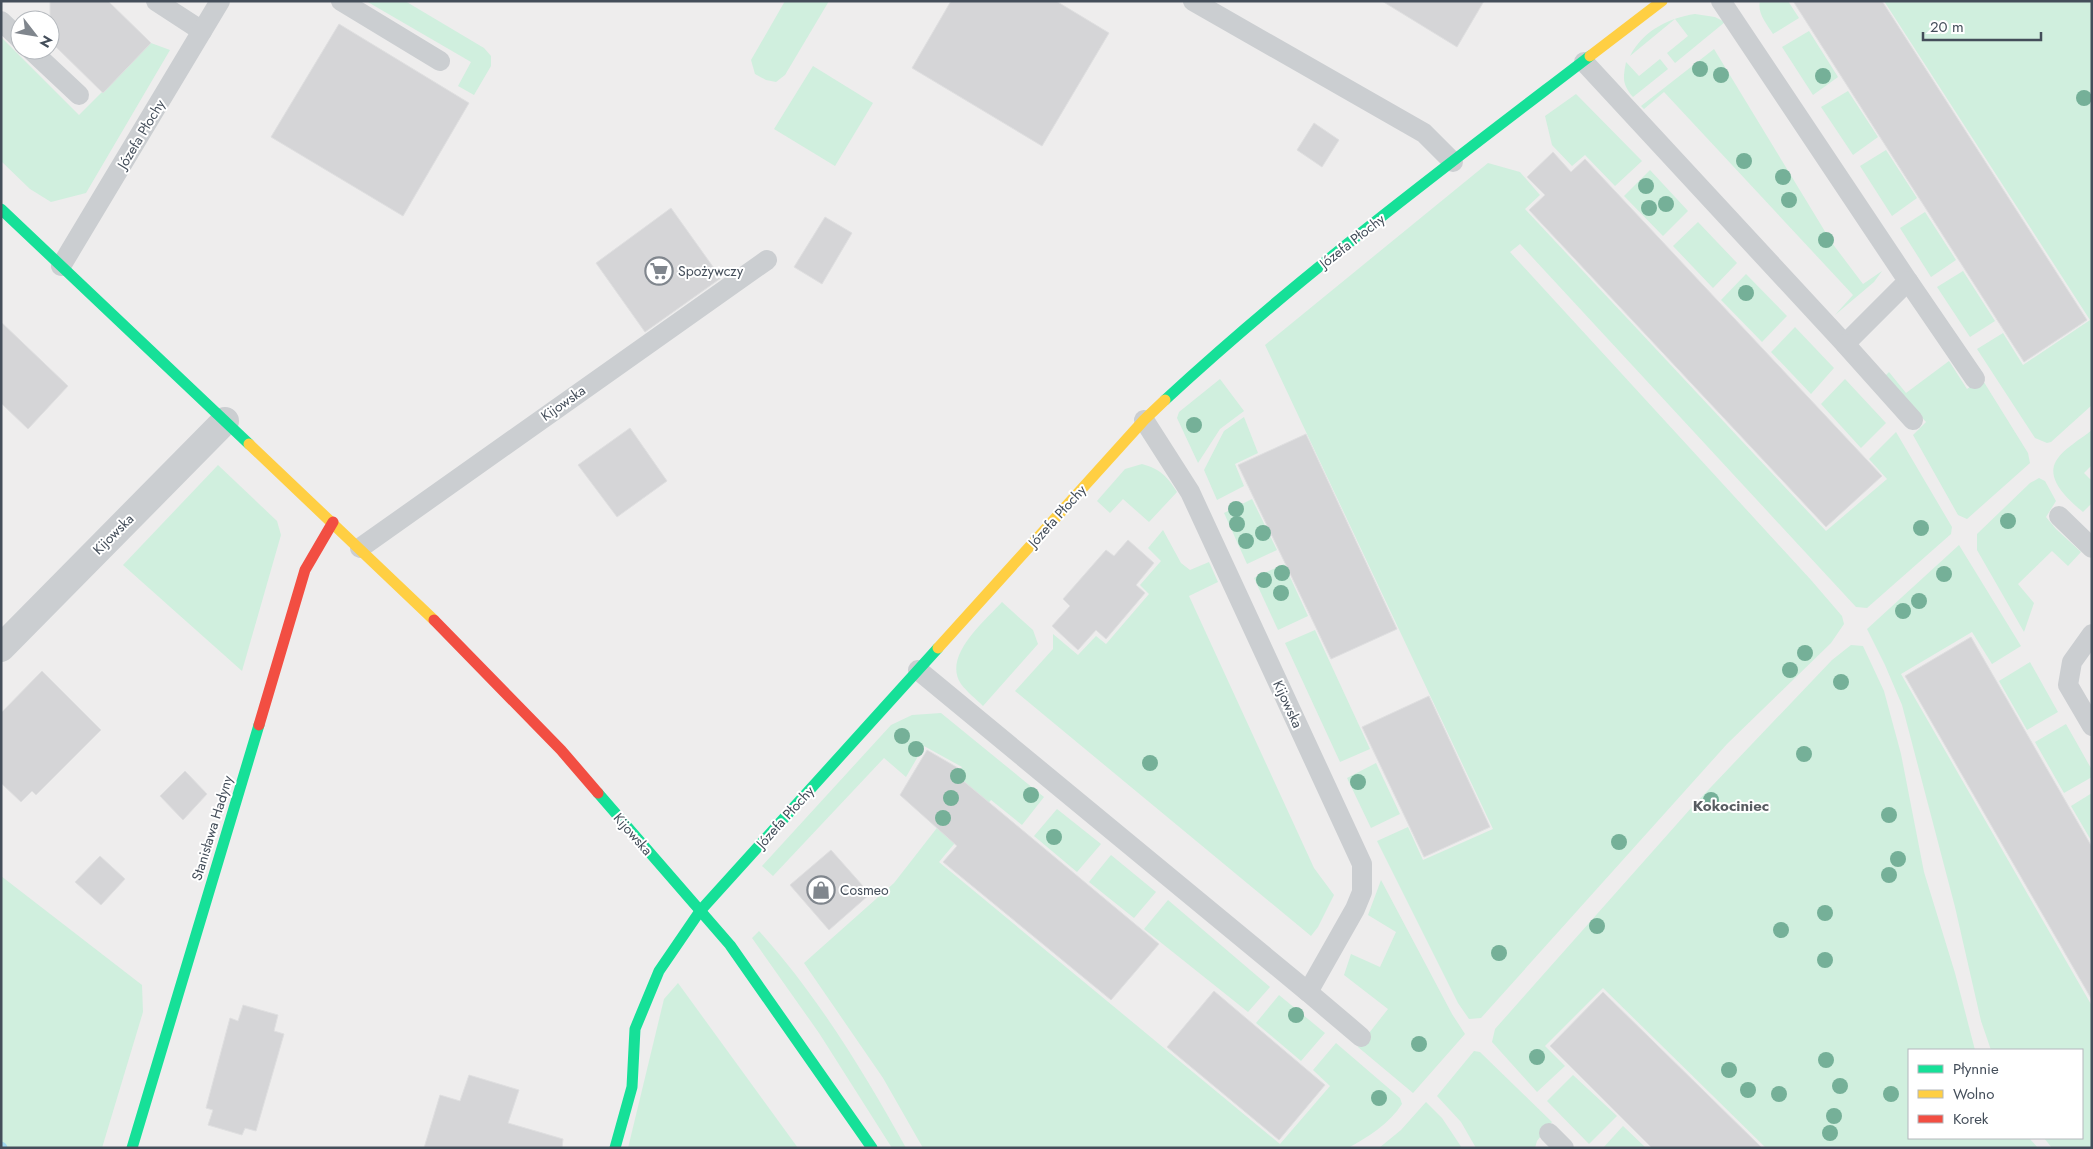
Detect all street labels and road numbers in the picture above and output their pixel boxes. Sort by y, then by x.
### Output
street label: Józefa Płochy [111,95,170,174]
street label: Józefa Płochy [1314,209,1389,274]
street label: Kijowska [537,380,589,426]
street label: Józefa Płochy [1022,480,1091,553]
street label: Kijowska [88,509,138,559]
street label: Kijowska [1268,677,1308,731]
street label: Stanisława Hadyny [186,772,238,883]
street label: Józefa Płochy [750,781,819,854]
street label: Kijowska [609,808,657,860]

